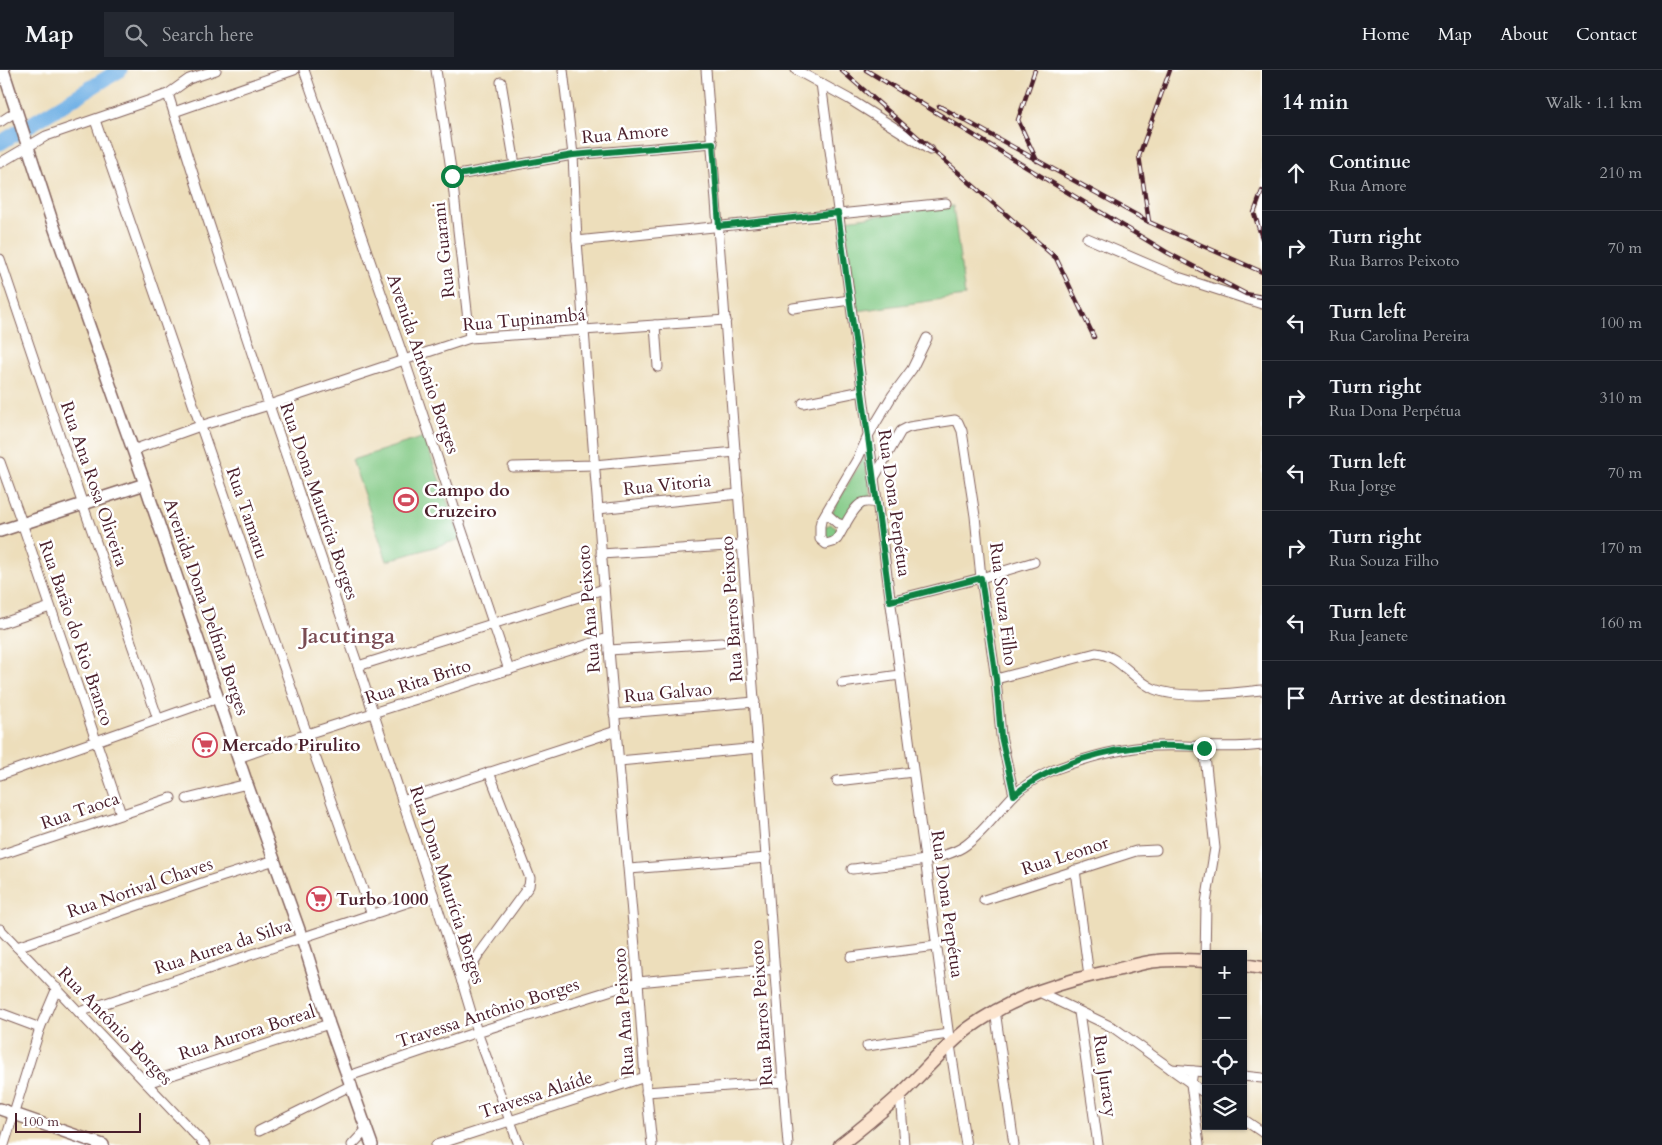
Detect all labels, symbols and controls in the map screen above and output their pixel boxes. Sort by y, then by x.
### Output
search box [104,12,454,57]
text: Map [25,18,74,51]
icon: search [122,21,150,49]
text: Search here [162,22,254,48]
text: Home [1362,22,1410,47]
text: Map [1438,22,1472,47]
text: About [1500,22,1548,47]
text: Contact [1576,22,1637,47]
text: 14 min [1282,88,1349,117]
text: Walk · 1.1 km [1545,92,1642,114]
street label: Rua Amore [580,118,670,150]
text: Continue [1329,149,1411,175]
icon: ahead [1282,159,1310,187]
text: 210 m [1600,162,1642,184]
route start [441,165,464,188]
text: Rua Amore [1329,175,1407,197]
street label: Rua Guarani [427,201,461,299]
text: Turn right [1329,224,1421,250]
icon: right [1282,234,1310,262]
text: 70 m [1608,237,1642,259]
text: Rua Barros Peixoto [1329,250,1459,272]
street label: Avenida Antônio Borges [380,271,466,457]
text: Turn left [1329,299,1406,325]
street label: Rua Tupinambá [461,302,587,338]
icon: left [1282,309,1310,337]
text: 100 m [1600,312,1642,334]
text: Rua Carolina Pereira [1329,325,1470,347]
text: Turn right [1329,374,1421,400]
icon: right [1282,384,1310,412]
text: 310 m [1600,387,1642,409]
street label: Rua Ana Rosa Oliveira [54,398,134,570]
street label: Rua Dona Maurícia Borges [273,399,365,603]
text: Rua Dona Perpétua [1329,400,1461,422]
street label: Rua Dona Perpétua [871,428,917,579]
text: Turn left [1329,449,1406,475]
icon: left [1282,459,1310,487]
text: 70 m [1608,462,1642,484]
street label: Rua Tamaru [220,464,274,562]
street label: Rua Vitoria [622,468,712,502]
text: Rua Jorge [1329,475,1396,497]
place label: Campo do Cruzeiro [424,478,510,524]
sports icon: Campo do Cruzeiro [393,487,419,513]
street label: Avenida Dona Delfina Borges [157,495,255,719]
text: Turn right [1329,524,1421,550]
icon: right [1282,534,1310,562]
street label: Rua Barros Peixoto [714,535,750,683]
street label: Rua Barão do Rio Branco [32,537,120,729]
text: 170 m [1600,537,1642,559]
street label: Rua Souza Filho [983,541,1023,667]
street label: Rua Ana Peixoto [571,544,607,674]
text: Rua Souza Filho [1329,550,1439,572]
text: Turn left [1329,599,1406,625]
icon: left [1282,609,1310,637]
text: 160 m [1600,612,1642,634]
district label: Jacutinga [298,621,395,651]
text: Rua Jeanete [1329,625,1408,647]
street label: Rua Rita Brito [362,653,474,711]
street label: Rua Galvao [623,677,713,709]
icon: arrive [1282,684,1310,712]
text: Arrive at destination [1329,685,1506,711]
supermarket icon: Mercado Pirulito [192,732,218,758]
place label: Mercado Pirulito [222,733,361,758]
route end [1193,737,1216,760]
street label: Rua Dona Maurícia Borges [403,783,491,987]
street label: Rua Taoca [37,786,123,836]
street label: Rua Dona Perpétua [924,829,970,980]
street label: Rua Leonor [1018,830,1112,882]
street label: Rua Norival Chaves [64,851,216,925]
supermarket icon: Turbo 1000 [306,886,332,912]
place label: Turbo 1000 [336,887,428,912]
street label: Rua Aurea da Silva [151,913,295,981]
street label: Rua Barros Peixoto [744,939,780,1087]
street label: Rua Ana Peixoto [607,947,641,1077]
map controls [1202,950,1247,1130]
button: + [1202,950,1247,995]
street label: Rua Antônio Borges [52,961,178,1091]
street label: Travessa Antônio Borges [393,972,583,1054]
button: − [1202,995,1247,1040]
street label: Rua Aurora Boreal [176,999,319,1067]
street label: Rua Juracy [1087,1033,1123,1119]
button: locate [1202,1040,1247,1085]
street label: Travessa Alaíde [476,1065,596,1125]
button: layers [1202,1085,1247,1130]
scale bar [15,1110,141,1133]
text: 100 m [22,1112,59,1131]

